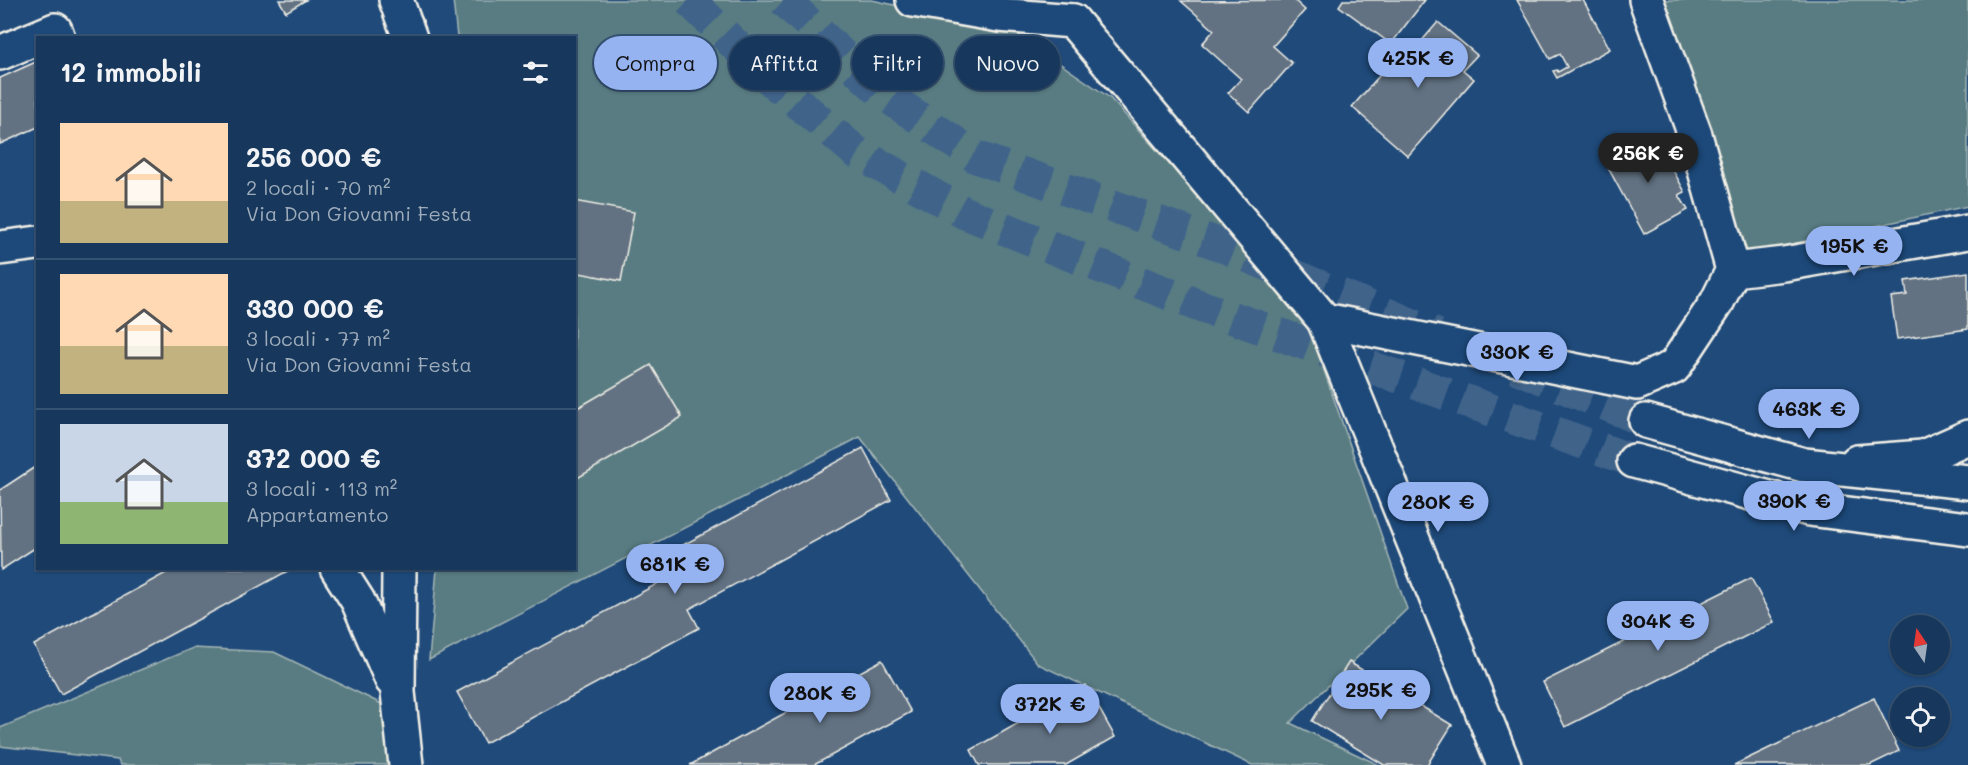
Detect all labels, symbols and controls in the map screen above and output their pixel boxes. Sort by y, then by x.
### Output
chip: Compra [594,36,717,90]
chip: Affitta [729,36,840,90]
chip: Filtri [852,36,943,90]
chip: Nuovo [955,36,1060,90]
pin: 425K € [1369,38,1467,89]
text: 425K € [1382,44,1454,70]
text: 12 immobili [60,55,202,89]
icon: filters [519,56,552,89]
pin: 256K € [1599,133,1697,184]
text: 256K € [1612,139,1684,165]
text: 256 000 € [246,140,381,174]
icon: home [108,147,180,219]
text: 2 locali · 70 m² [246,174,391,200]
text: Via Don Giovanni Festa [246,200,472,226]
pin: 195K € [1805,226,1903,277]
text: 195K € [1819,232,1889,258]
text: 330 000 € [246,291,384,325]
icon: home [108,298,180,370]
text: 3 locali · 77 m² [246,325,390,351]
pin: 330K € [1468,332,1566,383]
text: 330K € [1480,338,1554,364]
text: Via Don Giovanni Festa [246,351,472,377]
pin: 463K € [1760,389,1858,440]
text: 463K € [1772,395,1846,421]
text: 372 000 € [246,441,381,475]
icon: home [108,448,180,520]
text: 3 locali · 113 m² [246,475,397,501]
pin: 390K € [1745,481,1843,532]
pin: 280K € [1389,482,1487,533]
text: 390K € [1757,487,1831,513]
text: 280K € [1401,488,1475,514]
text: Appartamento [246,501,388,527]
pin: 681K € [626,544,724,595]
text: 681K € [640,550,710,576]
pin: 304K € [1609,601,1707,652]
text: 304K € [1621,607,1695,633]
north arrow [1890,615,1950,675]
map controls [1890,615,1950,747]
pin: 295K € [1332,670,1430,721]
pin: 280K € [771,673,869,724]
text: 295K € [1345,676,1417,702]
text: 280K € [783,679,857,705]
pin: 372K € [1001,684,1099,735]
button: locate [1890,687,1950,747]
text: 372K € [1015,690,1085,716]

